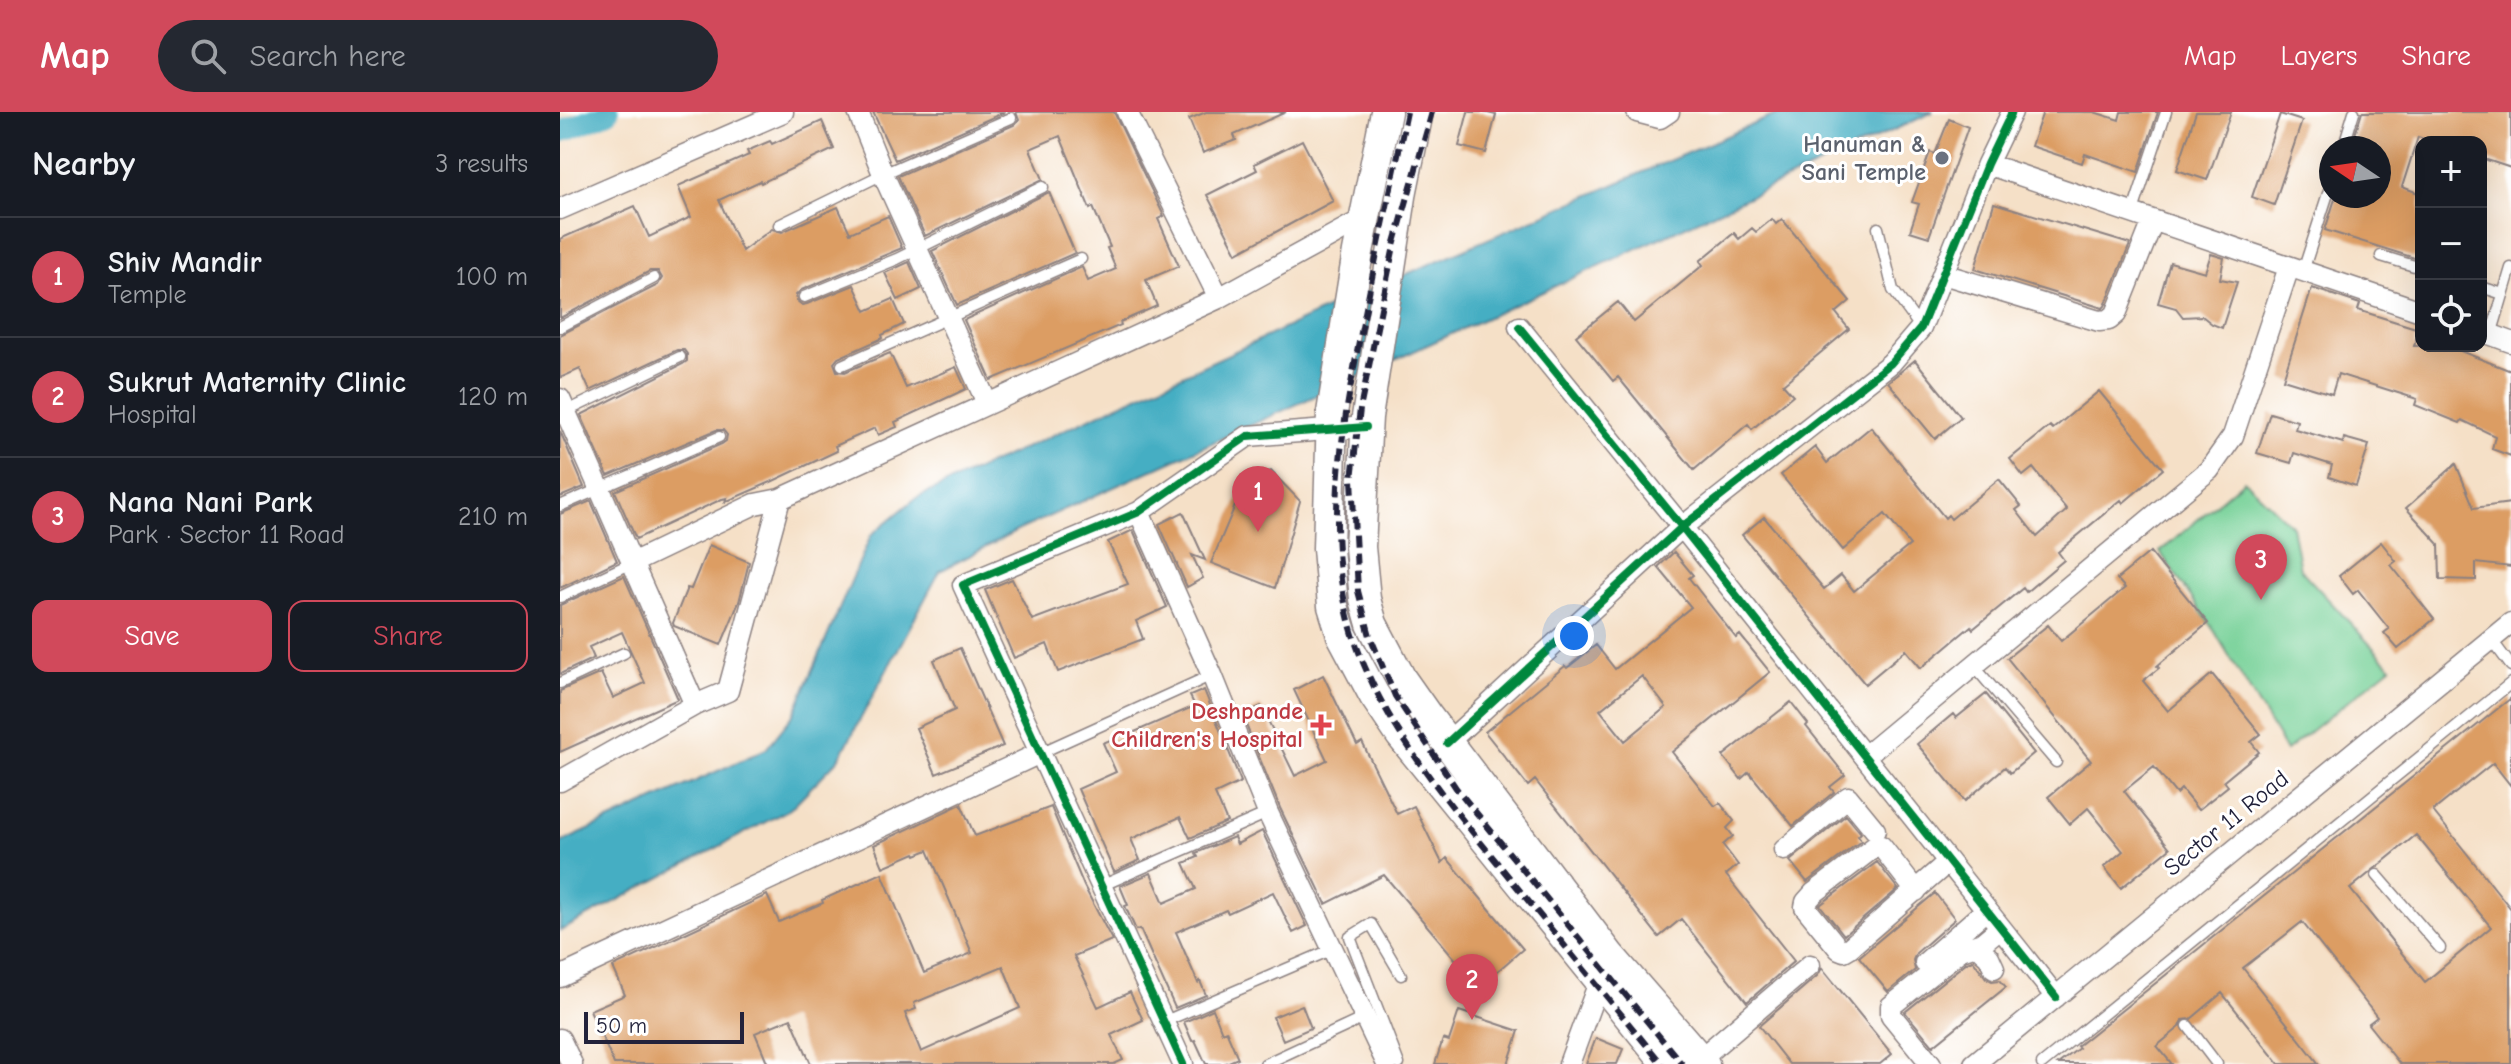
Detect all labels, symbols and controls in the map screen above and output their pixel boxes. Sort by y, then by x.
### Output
search box [158,20,718,92]
text: Map [40,34,110,78]
icon: search [186,34,230,78]
text: Search here [250,39,406,74]
text: Map [2184,40,2237,72]
text: Layers [2281,40,2357,72]
text: Share [2401,40,2471,72]
place label: Hanuman & Sani Temple [1802,130,1926,186]
north arrow [2319,136,2391,208]
map controls [2415,136,2487,352]
button: + [2415,136,2487,208]
text: Nearby [32,144,135,184]
text: 3 results [435,149,528,179]
marker: Hanuman & Sani Temple [1933,149,1951,167]
button: − [2415,208,2487,280]
text: Shiv Mandir [108,245,262,280]
text: 1 [53,262,63,292]
text: 100 m [456,262,528,292]
text: Temple [108,280,187,310]
button: locate [2415,280,2487,352]
text: Sukrut Maternity Clinic [108,365,406,400]
text: 2 [52,382,64,412]
text: 120 m [458,382,528,412]
text: Hospital [108,400,197,430]
pin: 1 [1232,466,1284,532]
text: Nana Nani Park [108,485,313,520]
text: 3 [52,502,64,532]
text: 210 m [458,502,528,532]
text: Park · Sector 11 Road [108,520,345,550]
pin: 3 [2235,534,2287,600]
button: Save [32,600,272,672]
button: Share [288,600,528,672]
your location [1554,616,1594,656]
place label: Deshpande Children's Hospital [1111,697,1303,753]
marker: Deshpande Children's Hospital [1310,714,1332,736]
street label: Sector 11 Road [2158,764,2294,882]
pin: 2 [1446,954,1498,1020]
scale bar [584,1008,744,1044]
text: 50 m [596,1013,647,1039]

